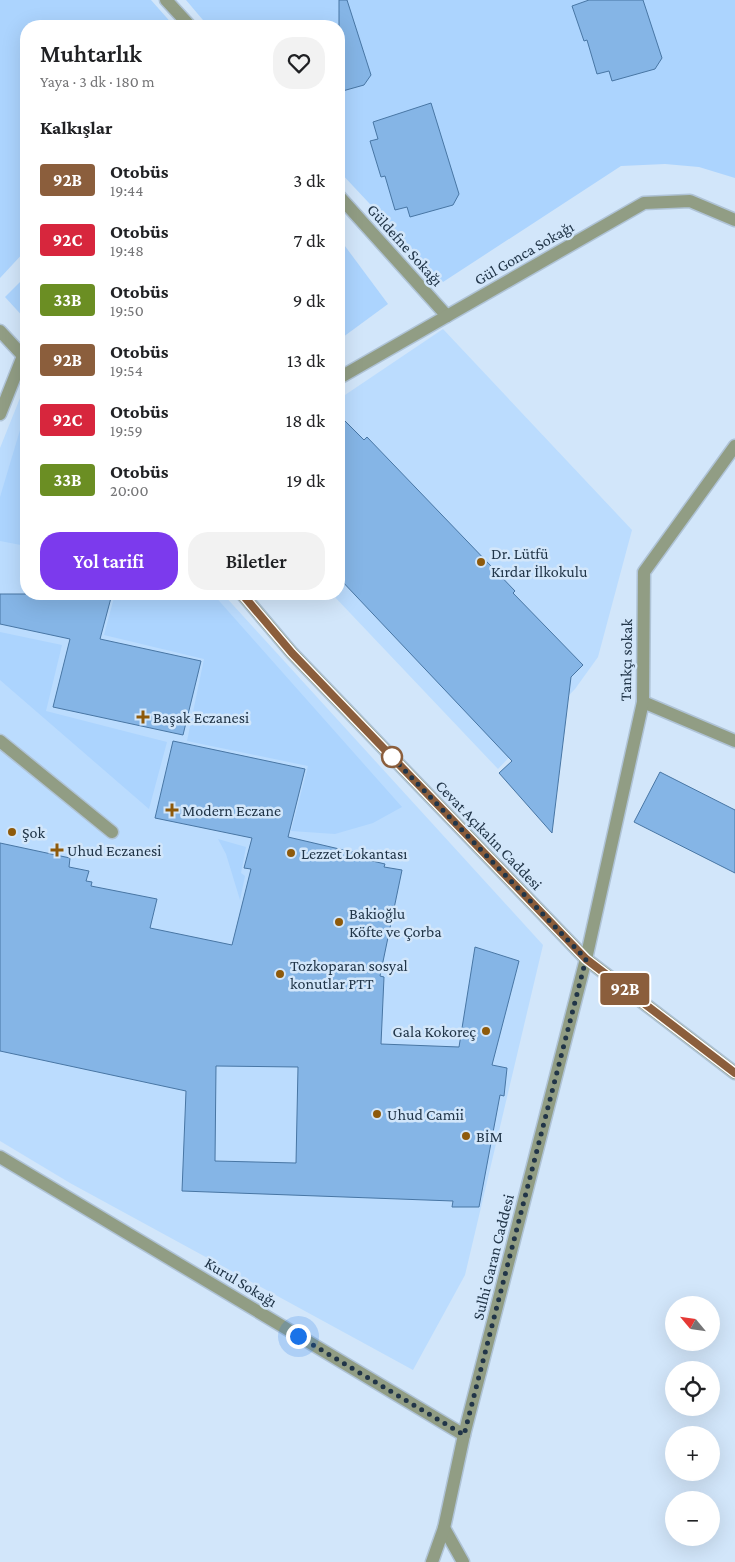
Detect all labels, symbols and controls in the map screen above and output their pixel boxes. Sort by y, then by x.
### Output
button: heart [273,37,325,89]
text: Muhtarlık [40,40,142,67]
text: Yaya · 3 dk · 180 m [40,73,155,90]
text: Kalkışlar [40,117,113,138]
text: Otobüs [110,161,169,182]
text: 92B [53,170,82,190]
text: 3 dk [293,170,325,191]
text: 19:44 [110,182,143,199]
street label: Güldefne Sokağı [363,201,446,290]
street label: Gül Gonca Sokağı [471,218,577,289]
text: Otobüs [110,221,169,242]
text: 92C [53,230,82,250]
text: 7 dk [294,230,325,251]
text: 19:48 [110,242,144,259]
text: Otobüs [110,281,169,302]
text: 33B [53,290,82,310]
text: 9 dk [293,290,325,311]
text: 19:50 [110,302,144,319]
text: Otobüs [110,341,169,362]
text: 92B [53,350,82,370]
text: 13 dk [287,350,325,371]
text: 19:54 [110,362,143,379]
text: Otobüs [110,401,169,422]
text: 92C [53,410,82,430]
text: 18 dk [286,410,325,431]
text: 19:59 [110,422,143,439]
text: Otobüs [110,461,169,482]
text: 33B [53,470,82,490]
text: 19 dk [286,470,325,491]
text: 20:00 [110,482,148,499]
button: Yol tarifi [40,532,178,590]
button: Biletler [188,532,325,590]
place label: Dr. Lütfü Kırdar İlkokulu [491,545,588,580]
marker: Dr. Lütfü Kırdar İlkokulu [475,556,487,568]
street label: Tankçı sokak [617,618,636,701]
place label: Başak Eczanesi [153,709,249,727]
marker: Başak Eczanesi [137,711,149,723]
unlabelled marker [381,746,403,768]
street label: Cevat Açıkalın Caddesi [432,777,546,894]
place label: Modern Eczane [182,802,281,819]
marker: Modern Eczane [166,804,178,816]
place label: Şok [22,824,45,842]
marker: Şok [6,826,18,838]
place label: Uhud Eczanesi [67,842,161,859]
marker: Uhud Eczanesi [51,844,63,856]
place label: Lezzet Lokantası [301,845,407,862]
marker: Lezzet Lokantası [285,847,297,859]
place label: Bakioğlu Köfte ve Çorba [349,905,442,941]
marker: Bakioğlu Köfte ve Çorba [333,916,345,928]
place label: Tozkoparan sosyal konutlar PTT [290,957,408,992]
marker: Tozkoparan sosyal konutlar PTT [274,968,286,980]
line badge: 92B [596,973,654,1005]
text: 92B [610,979,640,999]
place label: Gala Kokoreç [392,1023,476,1041]
marker: Gala Kokoreç [480,1025,492,1037]
place label: Uhud Camii [387,1106,464,1123]
marker: Uhud Camii [371,1108,383,1120]
place label: BİM [476,1128,503,1145]
marker: BİM [460,1130,472,1142]
street label: Sulhi Garan Caddesi [469,1192,517,1322]
street label: Kurul Sokağı [201,1254,280,1311]
north arrow [665,1296,720,1351]
map controls [665,1296,720,1546]
your location [286,1324,311,1349]
button: locate [665,1361,720,1416]
button: + [665,1426,720,1481]
button: − [665,1491,720,1546]

